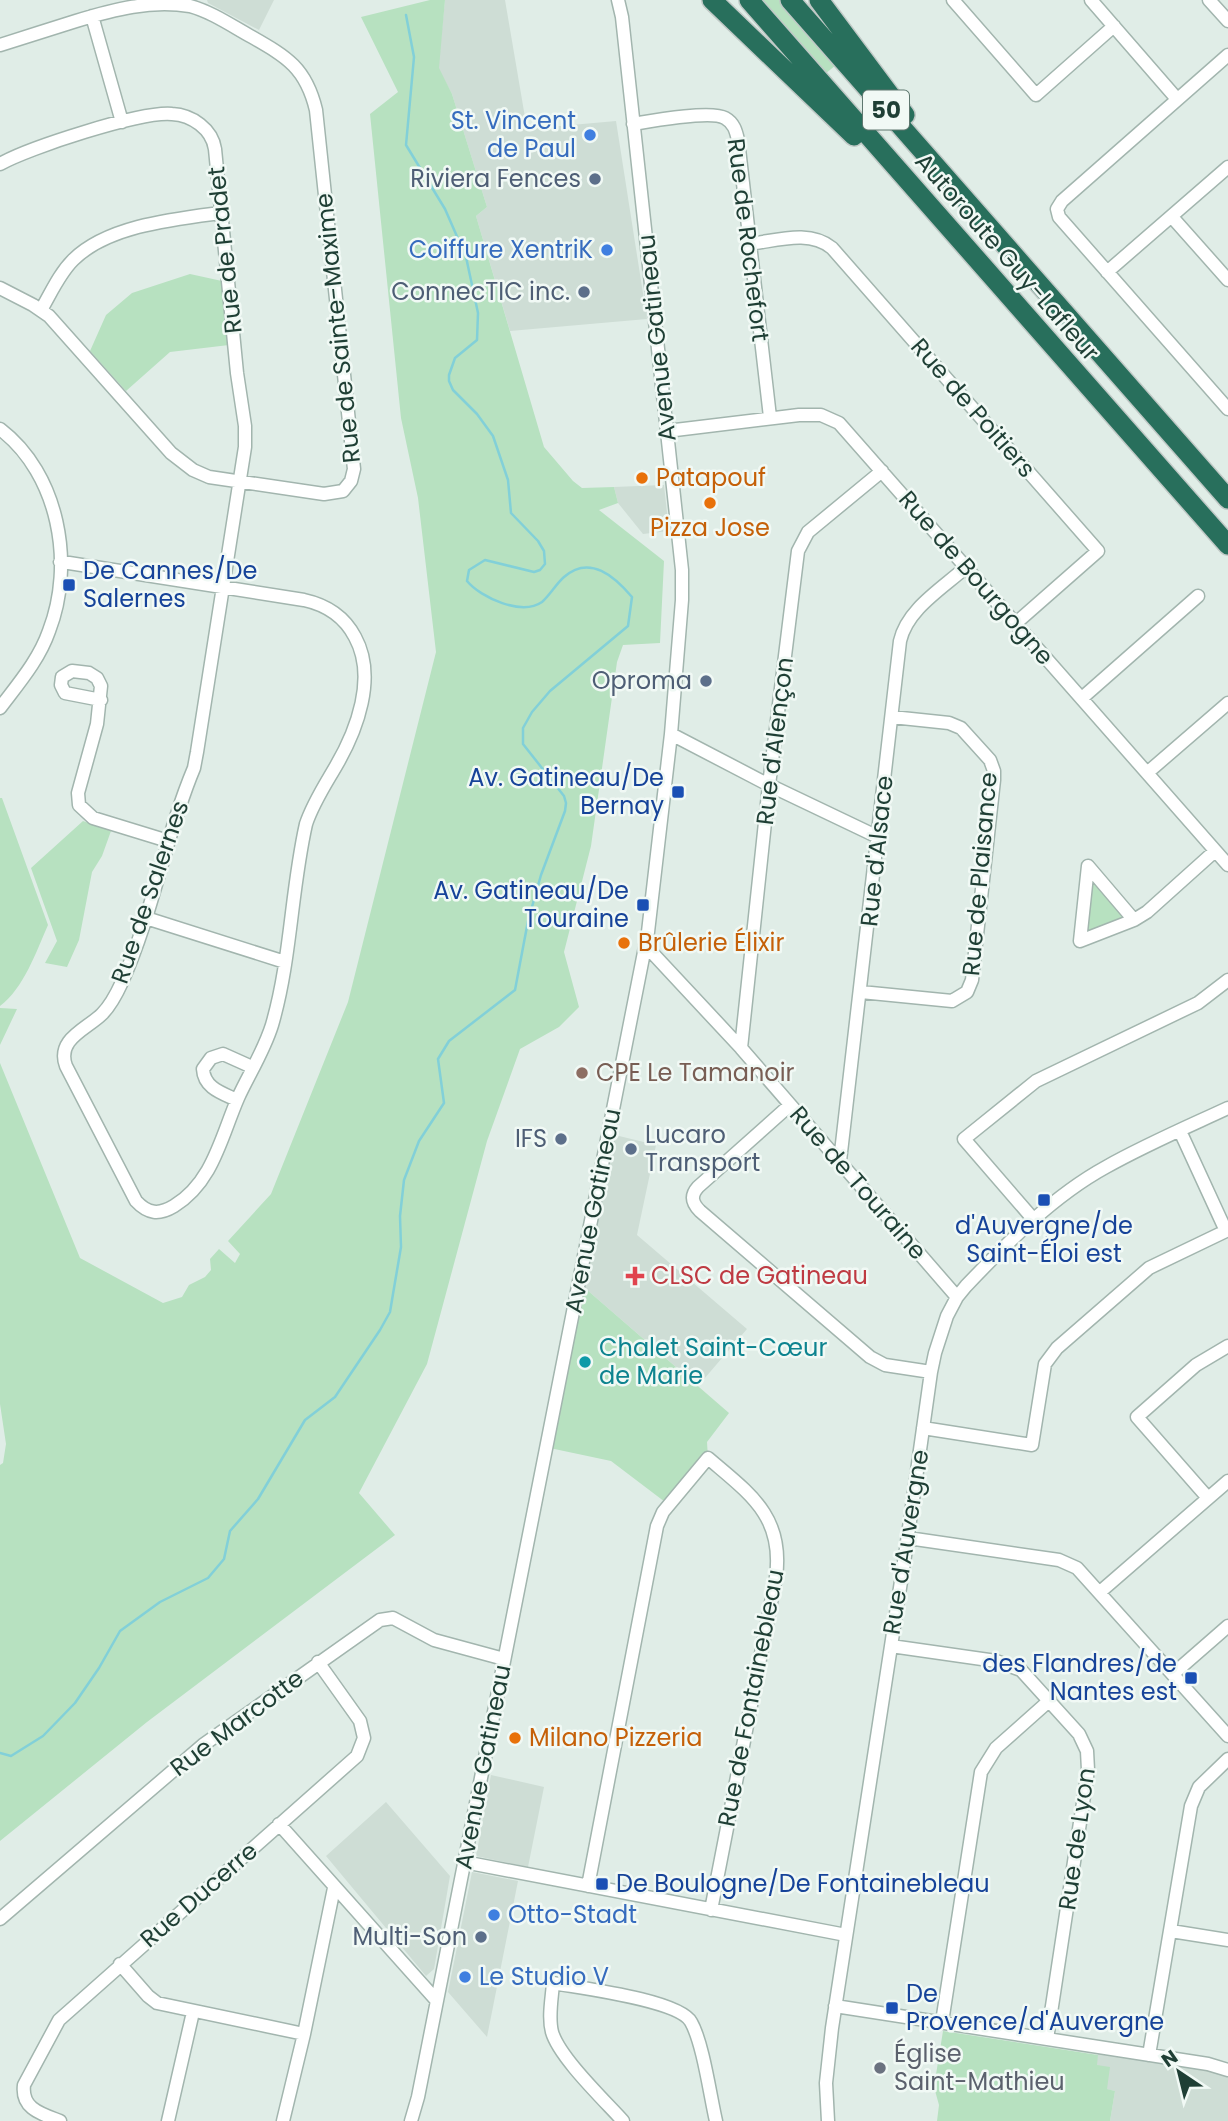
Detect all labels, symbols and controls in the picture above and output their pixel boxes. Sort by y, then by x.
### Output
road number: 50 [863,90,909,130]
place label: St. Vincent de Paul [451,104,576,165]
marker: St. Vincent de Paul [582,127,598,143]
street label: Rue de Rochefort [720,136,777,343]
street label: Autoroute Guy-Lafleur [908,146,1107,368]
place label: Riviera Fences [410,162,581,195]
street label: Rue de Pradet [199,165,250,335]
marker: Riviera Fences [587,171,603,187]
street label: Rue de Sainte-Maxime [307,192,368,465]
place label: Coiffure XentriK [409,233,593,266]
street label: Avenue Gatineau [629,233,684,443]
marker: Coiffure XentriK [599,242,615,258]
place label: ConnecTIC inc. [391,275,570,308]
marker: ConnecTIC inc. [576,284,592,300]
street label: Rue de Poitiers [904,331,1043,485]
place label: Patapouf [656,461,766,494]
marker: Patapouf [634,470,650,486]
street label: Rue de Bourgogne [891,483,1061,672]
marker: Pizza Jose [702,495,718,511]
place label: Pizza Jose [650,511,770,544]
place label: De Cannes/De Salernes [83,554,257,615]
marker: De Cannes/De Salernes [61,577,77,593]
street label: Rue d'Alençon [748,655,801,827]
place label: Oproma [592,664,692,697]
marker: Oproma [698,673,714,689]
place label: Av. Gatineau/De Bernay [468,761,664,822]
street label: Rue de Plaisance [954,771,1005,977]
street label: Rue d'Alsace [852,774,901,928]
marker: Av. Gatineau/De Bernay [670,784,686,800]
street label: Rue de Salernes [103,796,196,988]
place label: Av. Gatineau/De Touraine [433,874,629,935]
marker: Av. Gatineau/De Touraine [635,897,651,913]
place label: Brûlerie Élixir [638,926,784,959]
marker: Brûlerie Élixir [616,935,632,951]
place label: CPE Le Tamanoir [596,1056,795,1089]
marker: CPE Le Tamanoir [574,1065,590,1081]
street label: Rue de Touraine [782,1099,934,1267]
street label: Avenue Gatineau [556,1106,629,1316]
place label: Lucaro Transport [645,1118,760,1179]
place label: IFS [515,1122,547,1155]
marker: IFS [553,1131,569,1147]
marker: Lucaro Transport [623,1141,639,1157]
marker: d'Auvergne/de Saint-Éloi est [1036,1192,1052,1208]
place label: d'Auvergne/de Saint-Éloi est [955,1209,1133,1270]
place label: CLSC de Gatineau [651,1259,868,1292]
marker: CLSC de Gatineau [625,1266,645,1286]
place label: Chalet Saint-Cœur de Marie [599,1331,827,1392]
marker: Chalet Saint-Cœur de Marie [577,1354,593,1370]
street label: Rue d'Auvergne [875,1447,936,1637]
street label: Rue de Fontainebleau [709,1567,792,1829]
place label: des Flandres/de Nantes est [982,1647,1177,1708]
street label: Rue Marcotte [163,1661,310,1784]
street label: Avenue Gatineau [446,1662,519,1872]
marker: des Flandres/de Nantes est [1183,1670,1199,1686]
place label: Milano Pizzeria [529,1721,702,1754]
marker: Milano Pizzeria [507,1730,523,1746]
street label: Rue de Lyon [1050,1766,1103,1912]
street label: Rue Ducerre [133,1834,265,1955]
place label: De Boulogne/De Fontainebleau [616,1867,990,1900]
marker: De Boulogne/De Fontainebleau [594,1876,610,1892]
place label: Otto-Stadt [508,1898,637,1931]
marker: Otto-Stadt [486,1907,502,1923]
place label: Multi-Son [352,1920,467,1953]
marker: Multi-Son [473,1929,489,1945]
place label: Le Studio V [479,1960,609,1993]
marker: Le Studio V [457,1969,473,1985]
place label: De Provence/d'Auvergne [906,1977,1164,2038]
marker: De Provence/d'Auvergne [884,2000,900,2016]
place label: Église Saint-Mathieu [894,2037,1065,2098]
north arrow [1144,2037,1214,2107]
text: N [1156,2043,1183,2074]
marker: Église Saint-Mathieu [872,2060,888,2076]

